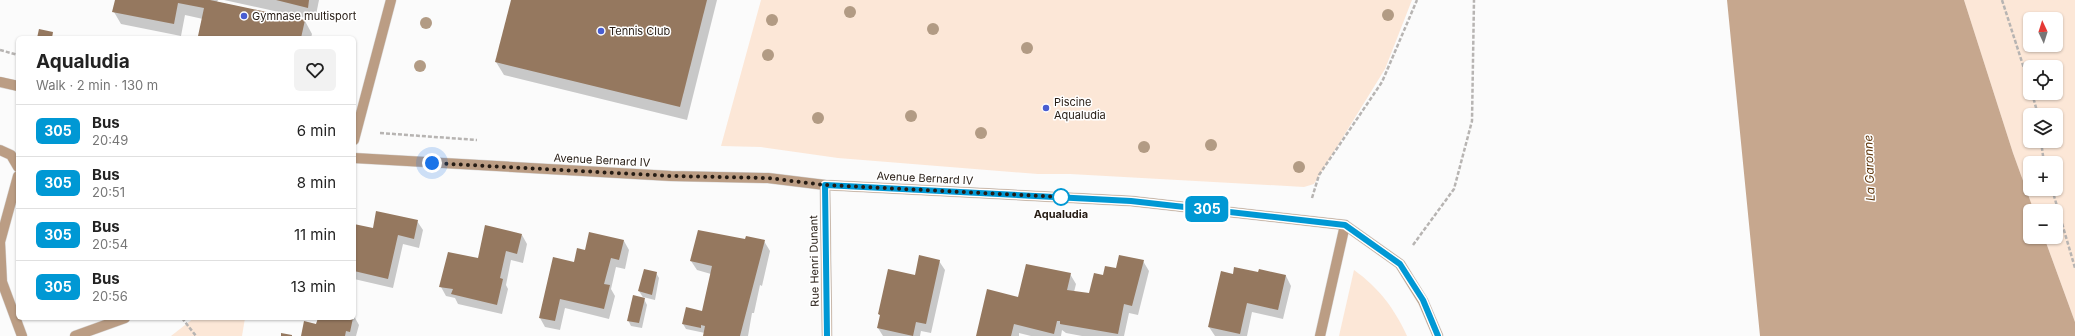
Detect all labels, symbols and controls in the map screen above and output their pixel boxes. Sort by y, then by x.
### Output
place label: Gymnase multisport [252,9,357,23]
marker: Gymnase multisport [239,11,249,21]
north arrow [2023,12,2063,52]
map controls [2023,12,2063,244]
place label: Tennis Club [609,24,670,38]
marker: Tennis Club [596,26,606,36]
button: heart [294,49,336,91]
text: Aqualudia [36,50,130,73]
button: locate [2023,60,2063,100]
text: Walk · 2 min · 130 m [36,77,158,93]
place label: Piscine Aqualudia [1054,95,1106,122]
marker: Piscine Aqualudia [1041,103,1051,113]
button: layers [2023,108,2063,148]
text: Bus [92,113,120,132]
text: 6 min [297,121,336,140]
text: 305 [44,122,72,139]
text: 20:49 [92,132,128,148]
water label: La Garonne [1860,134,1878,201]
street label: Avenue Bernard IV [553,150,651,170]
your location [422,153,442,173]
button: + [2023,156,2063,196]
text: Bus [92,165,120,184]
street label: Avenue Bernard IV [876,168,974,188]
text: 8 min [297,173,336,192]
text: 305 [44,174,72,191]
text: 20:51 [92,184,125,200]
marker: Aqualudia [1052,188,1070,206]
line badge: 305 [1184,196,1230,222]
text: 305 [1193,200,1221,217]
button: − [2023,204,2063,244]
place label: Aqualudia [1034,207,1088,221]
street label: Rue Henri Dunant [806,215,822,307]
text: Bus [92,217,120,236]
text: 11 min [294,225,336,244]
text: 305 [44,226,72,243]
text: 20:54 [92,236,128,252]
text: Bus [92,269,120,288]
text: 13 min [291,277,336,296]
text: 305 [44,278,72,295]
text: 20:56 [92,288,128,304]

